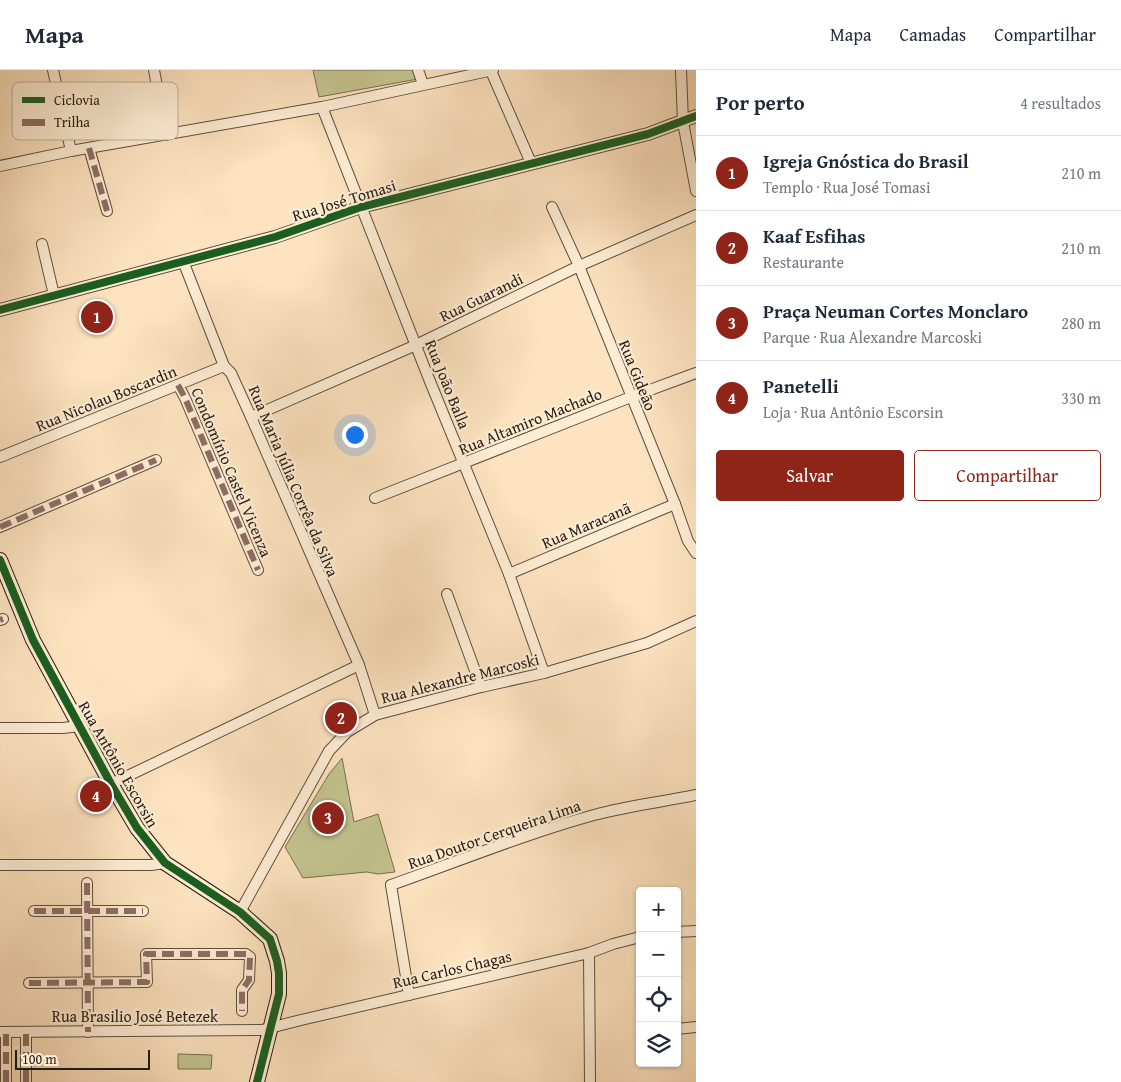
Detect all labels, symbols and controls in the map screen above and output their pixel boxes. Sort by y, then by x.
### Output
text: Mapa [25,17,84,52]
text: Mapa [830,21,871,48]
text: Camadas [899,21,966,48]
text: Compartilhar [994,21,1096,48]
legend [12,82,178,140]
text: Por perto [716,87,805,118]
text: Ciclovia [54,90,100,110]
text: 4 resultados [1020,91,1101,115]
text: Trilha [54,112,90,132]
text: Igreja Gnóstica do Brasil [763,147,969,175]
text: 1 [728,161,736,185]
text: 210 m [1061,161,1101,185]
street label: Rua José Tomasi [289,173,399,227]
text: Templo · Rua José Tomasi [763,175,930,199]
text: Kaaf Esfihas [763,222,865,250]
text: 2 [728,236,736,260]
text: 210 m [1061,236,1101,260]
text: Restaurante [763,250,844,274]
street label: Rua Guarandi [435,266,527,328]
text: Praça Neuman Cortes Monclaro [763,297,1028,325]
pin: 1 [81,298,113,336]
text: 3 [728,311,736,335]
text: 280 m [1061,311,1101,335]
text: Parque · Rua Alexandre Marcoski [763,325,982,349]
street label: Rua João Balla [419,336,477,433]
street label: Rua Gideão [613,336,663,414]
street label: Rua Nicolau Boscardin [32,359,180,437]
text: Panetelli [763,372,839,400]
street label: Rua Altamiro Machado [455,381,605,461]
street label: Rua Maria Júlia Corrêa da Silva [243,382,345,581]
street label: Condomínio Castel Vicenza [185,383,279,561]
text: 4 [728,386,736,410]
text: 330 m [1061,386,1101,410]
text: Loja · Rua Antônio Escorsin [763,400,943,424]
your location [342,422,368,448]
button: Salvar [716,450,904,501]
button: Compartilhar [914,450,1101,501]
street label: Rua Maracanã [538,495,635,555]
street label: Rua Alexandre Marcoski [378,647,542,709]
street label: Rua Antônio Escorsin [73,696,165,832]
pin: 2 [325,699,357,737]
pin: 4 [80,777,112,815]
street label: Rua Doutor Cerqueira Lima [404,793,584,875]
pin: 3 [312,799,344,837]
map controls [636,887,681,1067]
button: + [636,887,681,932]
button: − [636,932,681,977]
street label: Rua Carlos Chagas [390,944,514,994]
button: locate [636,977,681,1022]
street label: Rua Brasilio José Betezek [52,1004,219,1028]
button: layers [636,1022,681,1067]
scale bar [15,1047,150,1070]
text: 100 m [22,1049,57,1069]

